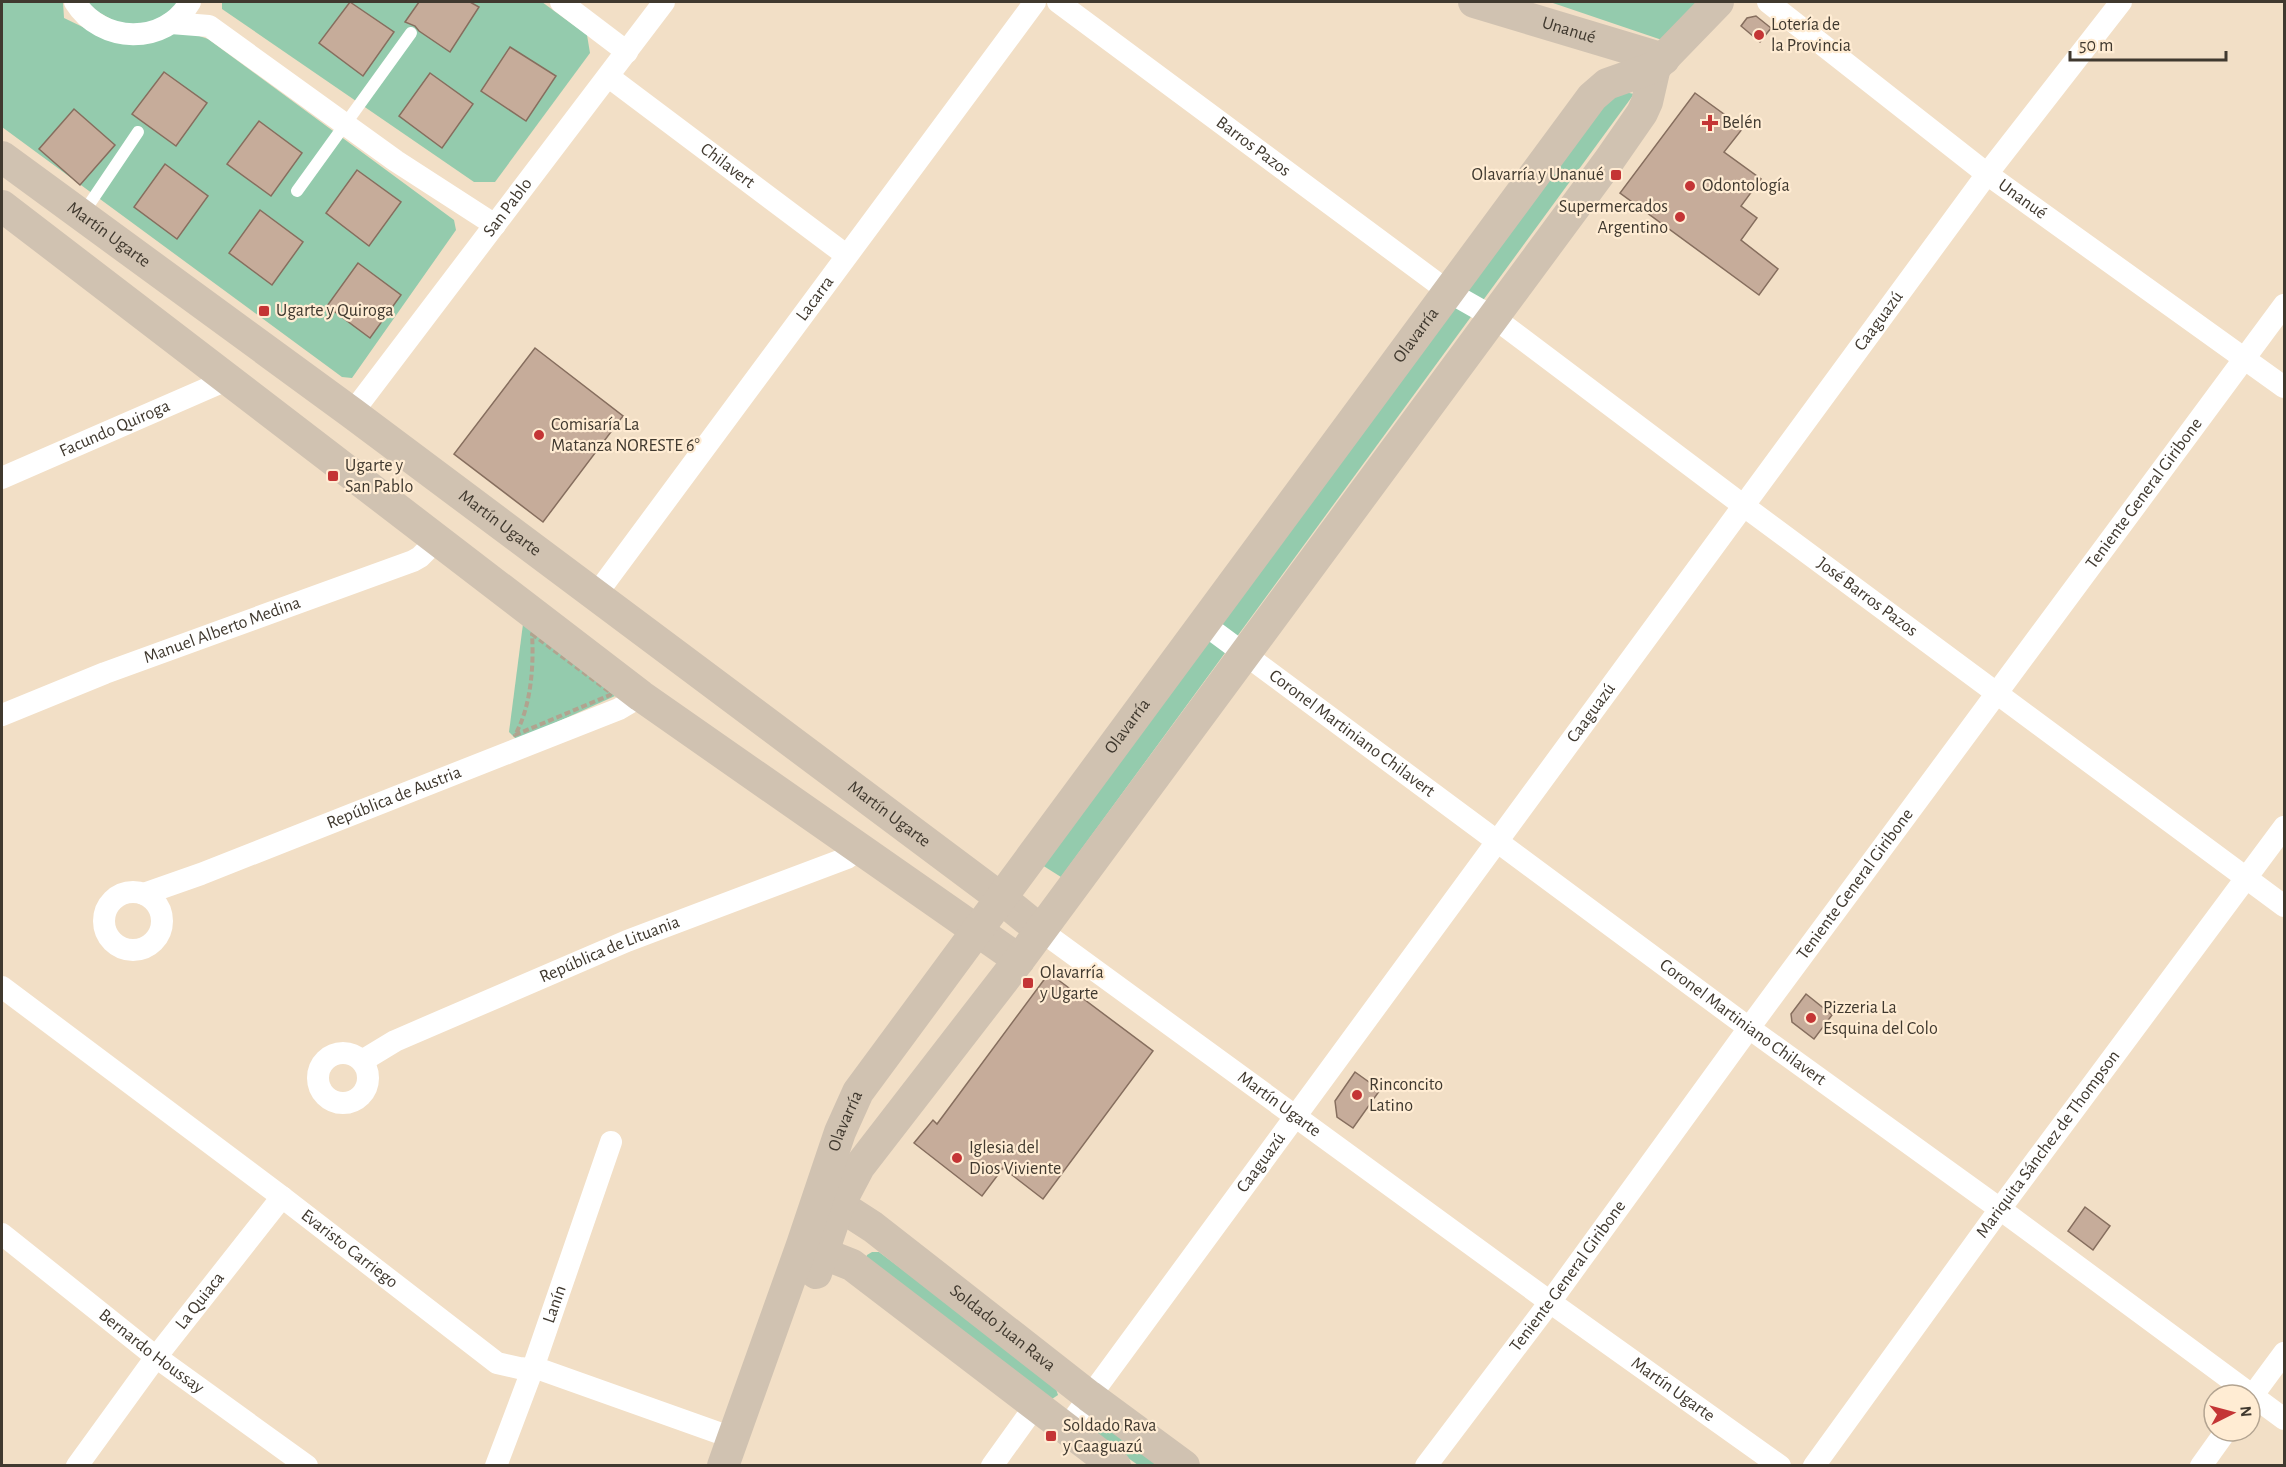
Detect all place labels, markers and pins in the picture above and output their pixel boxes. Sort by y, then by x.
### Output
place label: Lotería de la Provincia [1771,16,1851,55]
marker: Lotería de la Provincia [1752,28,1766,42]
place label: Belén [1722,114,1762,132]
marker: Belén [1703,116,1717,130]
place label: Olavarría y Unanué [1472,166,1604,184]
marker: Olavarría y Unanué [1609,168,1623,182]
place label: Odontología [1702,177,1790,195]
marker: Odontología [1683,179,1697,193]
place label: Supermercados Argentino [1559,198,1668,237]
marker: Supermercados Argentino [1673,210,1687,224]
place label: Ugarte y Quiroga [276,302,394,320]
marker: Ugarte y Quiroga [257,304,271,318]
place label: Comisaría La Matanza NORESTE 6° [551,416,700,455]
marker: Comisaría La Matanza NORESTE 6° [532,428,546,442]
place label: Ugarte y San Pablo [345,457,413,496]
marker: Ugarte y San Pablo [326,469,340,483]
place label: Olavarría y Ugarte [1039,964,1104,1003]
marker: Olavarría y Ugarte [1021,976,1035,990]
place label: Pizzeria La Esquina del Colo [1823,999,1938,1038]
marker: Pizzeria La Esquina del Colo [1804,1011,1818,1025]
place label: Rinconcito Latino [1369,1076,1443,1115]
marker: Rinconcito Latino [1350,1088,1364,1102]
place label: Iglesia del Dios Viviente [969,1139,1061,1178]
marker: Iglesia del Dios Viviente [950,1151,964,1165]
place label: Soldado Rava y Caaguazú [1062,1417,1157,1456]
marker: Soldado Rava y Caaguazú [1044,1429,1058,1443]

